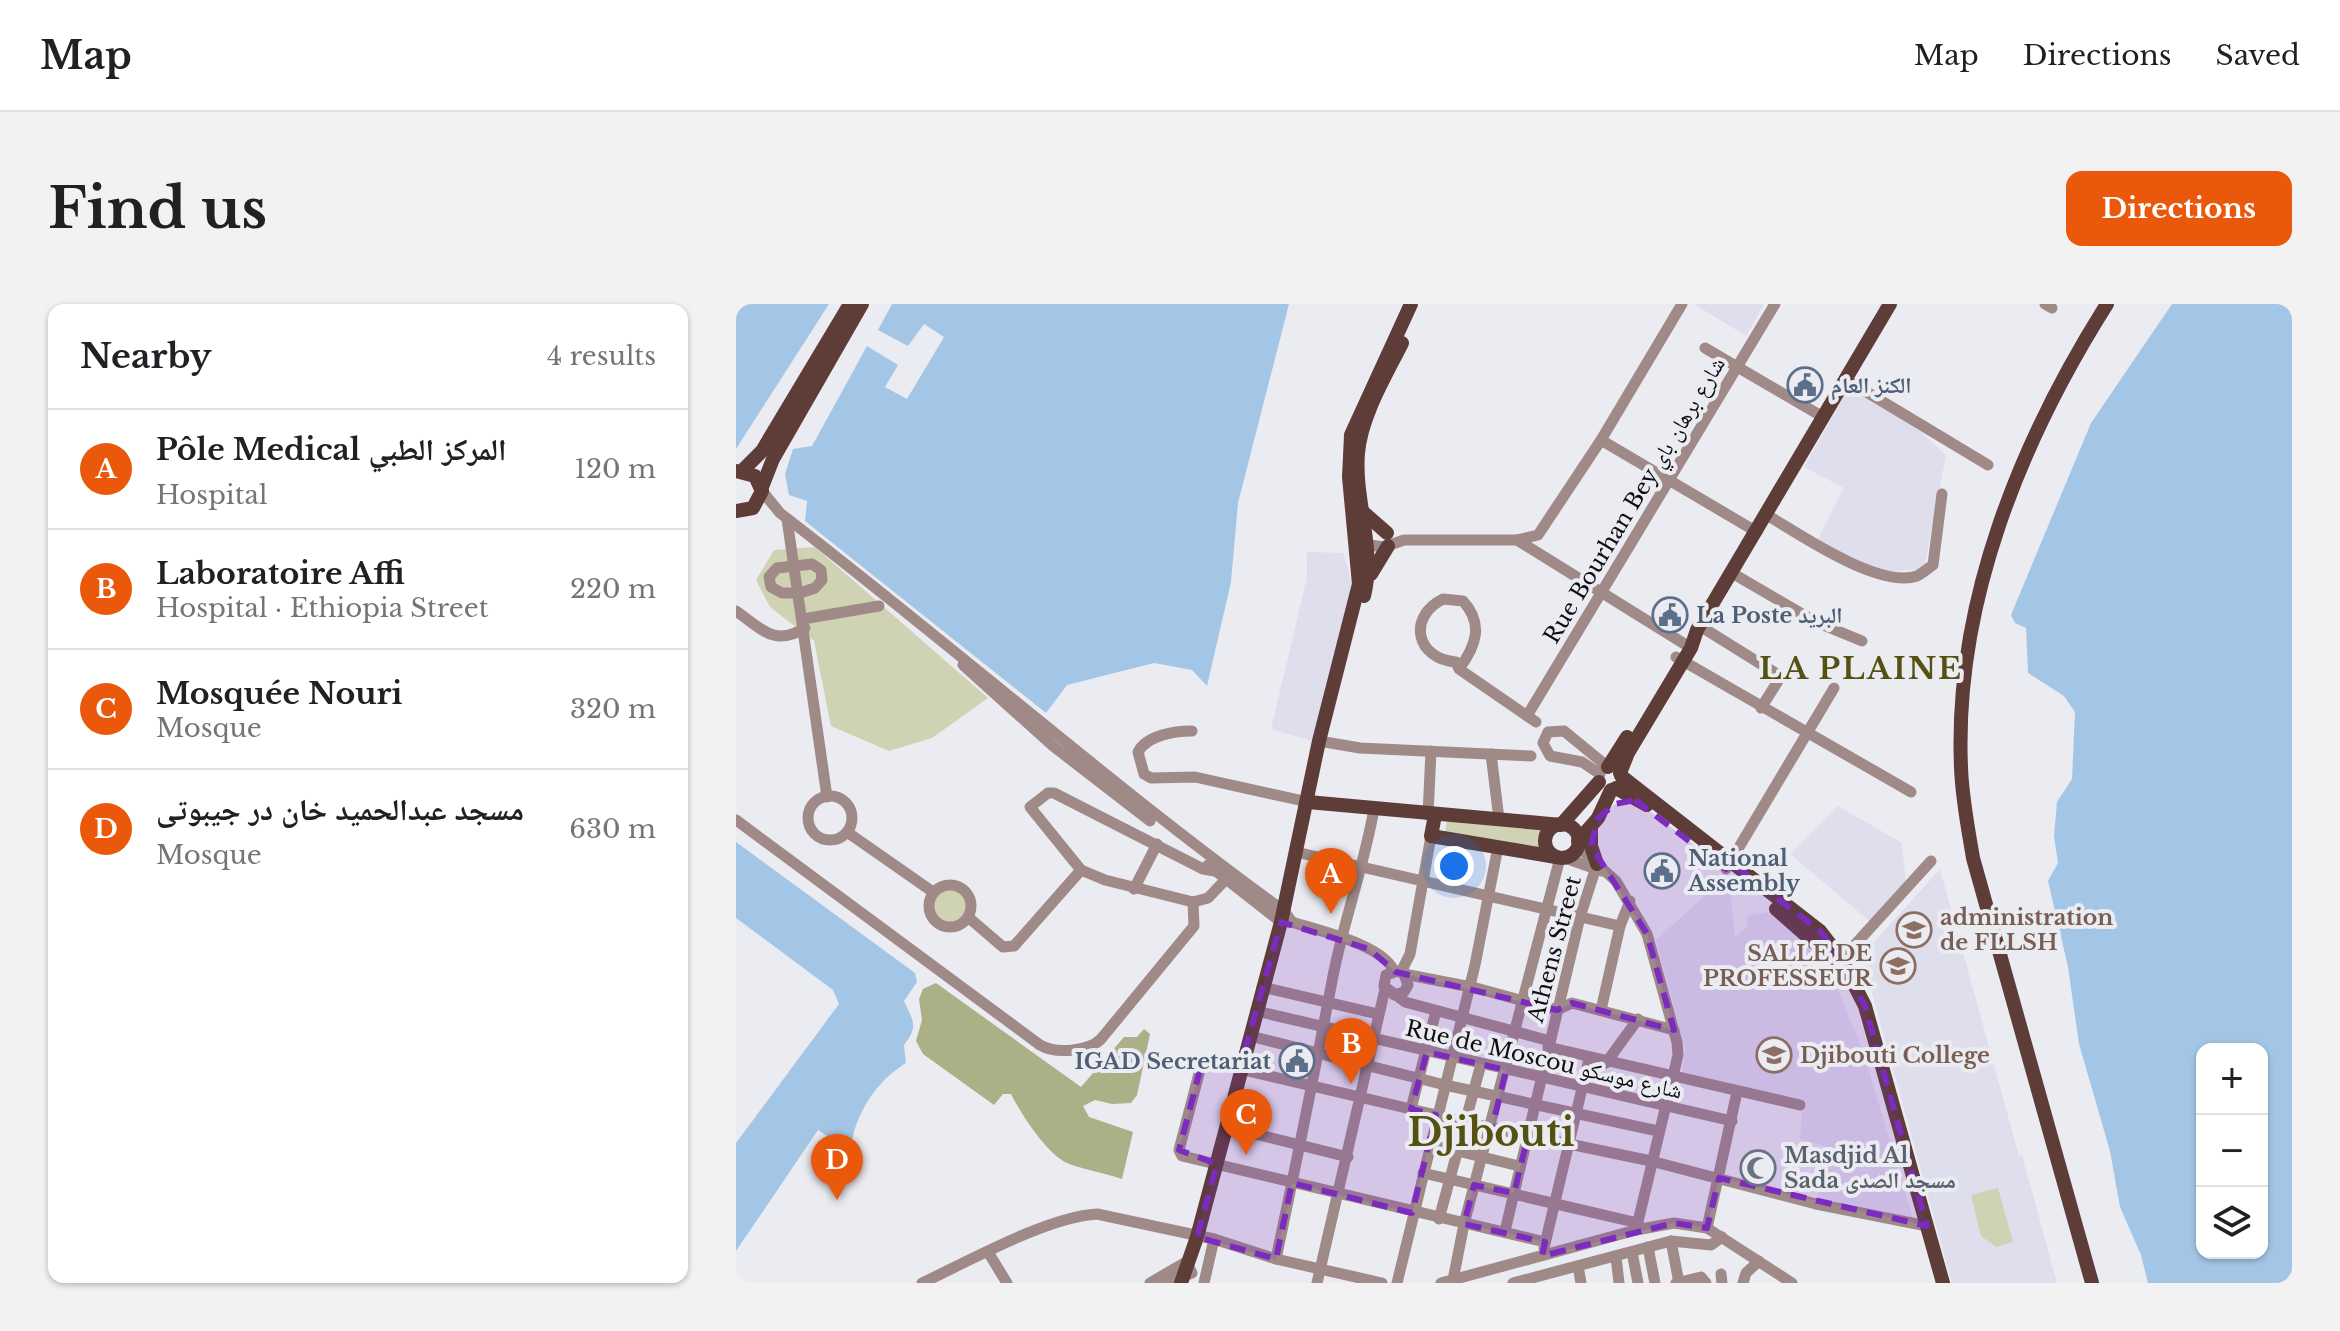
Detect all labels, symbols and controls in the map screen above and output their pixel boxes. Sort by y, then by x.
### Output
text: Map [40,32,132,79]
text: Map [1914,38,1979,73]
text: Directions [2023,38,2172,73]
text: Saved [2216,38,2300,73]
button: Directions [2066,171,2292,246]
text: Find us [48,174,267,243]
text: Nearby [80,335,212,377]
text: 4 results [547,340,656,372]
street label: Rue Bourhan Bey شارع برهان باي [1538,352,1734,650]
public building icon: الكنز العام [1786,366,1824,404]
place label: الكنز العام [1831,372,1912,401]
text: Pôle Medical المركز الطبي [156,431,506,468]
text: A [95,453,117,485]
text: 120 m [574,453,656,485]
text: Hospital [156,479,267,511]
text: Laboratoire Affi [156,555,405,592]
text: B [96,573,116,605]
text: 220 m [570,573,656,605]
text: Hospital · Ethiopia Street [156,592,488,624]
public building icon: La Poste البريد [1651,596,1689,634]
place label: La Poste البريد [1696,602,1843,629]
district label: LA PLAINE [1759,650,1963,687]
text: Mosquée Nouri [156,675,402,712]
text: C [95,693,117,725]
text: 320 m [570,693,656,725]
text: Mosque [156,712,262,744]
text: مسجد عبدالحمید خان در جیبوتی [156,791,524,828]
text: D [94,813,118,845]
text: 630 m [569,813,656,845]
text: Mosque [156,839,262,871]
place label: National Assembly [1687,845,1801,897]
your location [1434,846,1474,886]
pin: A [1305,848,1357,914]
public building icon: National Assembly [1643,852,1681,890]
street label: Athens Street [1522,872,1587,1026]
place label: administration de FLLSH [1940,904,2113,956]
school or university icon: administration de FLLSH [1895,911,1933,949]
place label: SALLE DE PROFESSEUR [1703,940,1873,992]
school or university icon: SALLE DE PROFESSEUR [1879,947,1917,985]
street label: Rue de Moscou شارع موسكو [1403,1014,1685,1104]
pin: B [1325,1018,1377,1084]
school or university icon: Djibouti College [1755,1036,1793,1074]
public building icon: IGAD Secretariat [1278,1042,1316,1080]
place label: Djibouti College [1800,1042,1990,1069]
map controls [2196,1043,2268,1259]
button: + [2196,1043,2268,1115]
place label: IGAD Secretariat [1074,1048,1272,1075]
pin: C [1220,1089,1272,1155]
district label: Djibouti [1407,1109,1575,1156]
button: − [2196,1115,2268,1187]
pin: D [811,1134,863,1200]
place label: Masdjid Al Sada مسجد الصدى [1784,1142,1956,1194]
mosque icon: Masdjid Al Sada مسجد الصدى [1739,1149,1777,1187]
button: layers [2196,1187,2268,1259]

